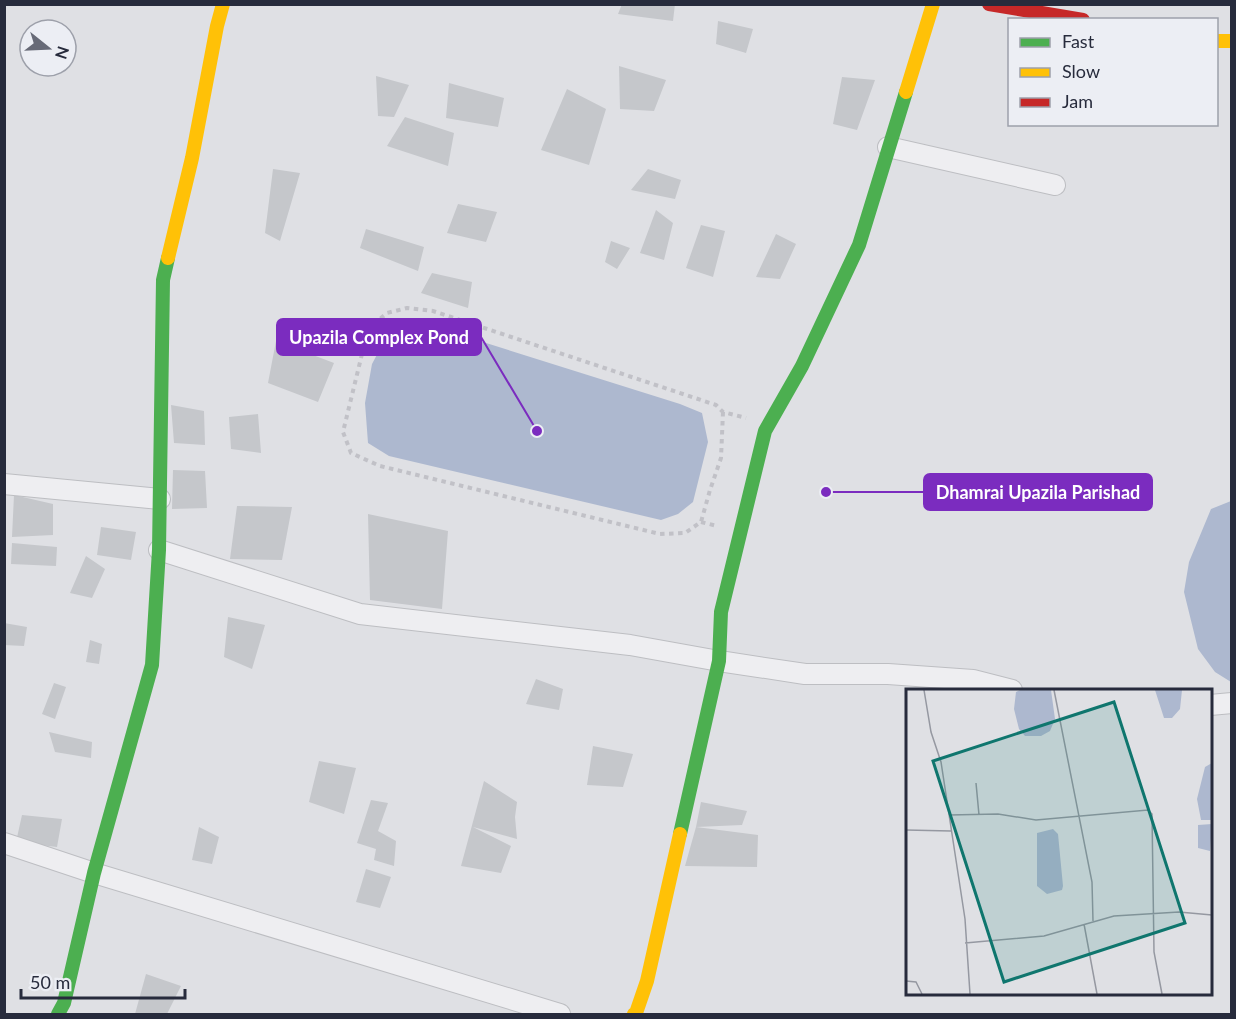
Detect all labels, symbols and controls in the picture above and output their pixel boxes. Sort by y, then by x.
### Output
north arrow [18,18,78,78]
legend [1008,18,1218,126]
text: Fast [1062,30,1095,52]
text: N [52,44,74,62]
text: Slow [1062,60,1100,82]
text: Jam [1062,90,1093,112]
callout: Upazila Complex Pond [277,319,481,355]
text: Upazila Complex Pond [289,326,469,348]
callout: Dhamrai Upazila Parishad [924,474,1152,510]
text: Dhamrai Upazila Parishad [936,481,1140,503]
inset map [906,689,1212,995]
scale bar [21,962,184,1000]
text: 50 m [30,971,70,993]

